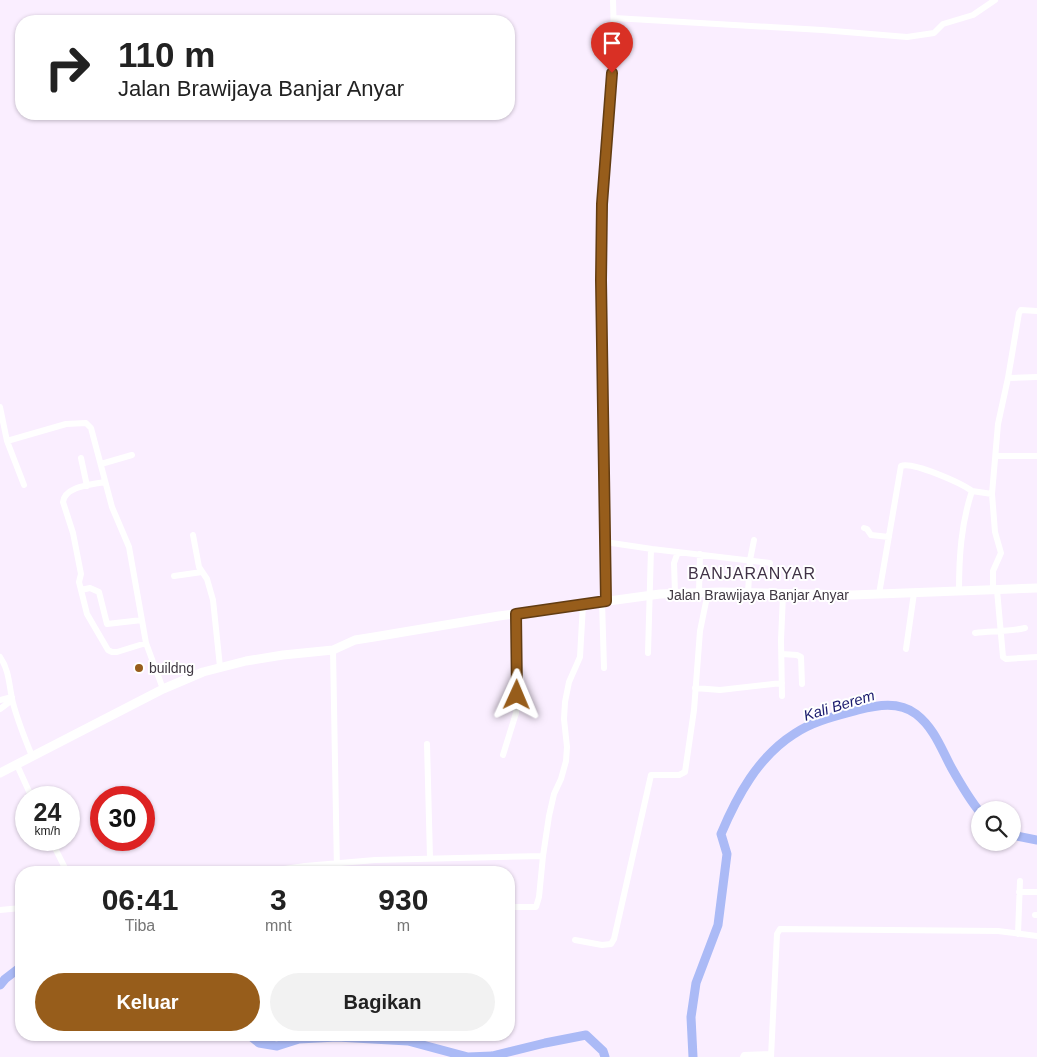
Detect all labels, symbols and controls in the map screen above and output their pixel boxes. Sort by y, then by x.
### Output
pin [591,22,633,73]
icon: arrive [598,29,626,57]
icon: right [35,35,100,100]
text: 110 m [118,35,215,74]
text: Jalan Brawijaya Banjar Anyar [118,76,404,101]
district label: BANJARANYAR [688,565,816,582]
street label: Jalan Brawijaya Banjar Anyar [667,587,849,603]
place label: buildng [149,660,194,676]
marker: buildng [133,662,145,674]
position arrow [490,668,542,720]
water label: Kali Berem [801,686,877,724]
speed limit sign: 30 [90,786,155,851]
text: 24 [34,798,61,826]
map controls [971,801,1021,851]
button: search [971,801,1021,851]
text: km/h [34,824,61,838]
text: 06:41 [102,883,178,916]
text: 3 [270,883,287,916]
text: 930 [378,883,428,916]
text: Tiba [125,917,155,934]
text: mnt [265,917,292,934]
text: m [397,917,410,934]
button: Keluar [35,973,260,1031]
button: Bagikan [270,973,495,1031]

